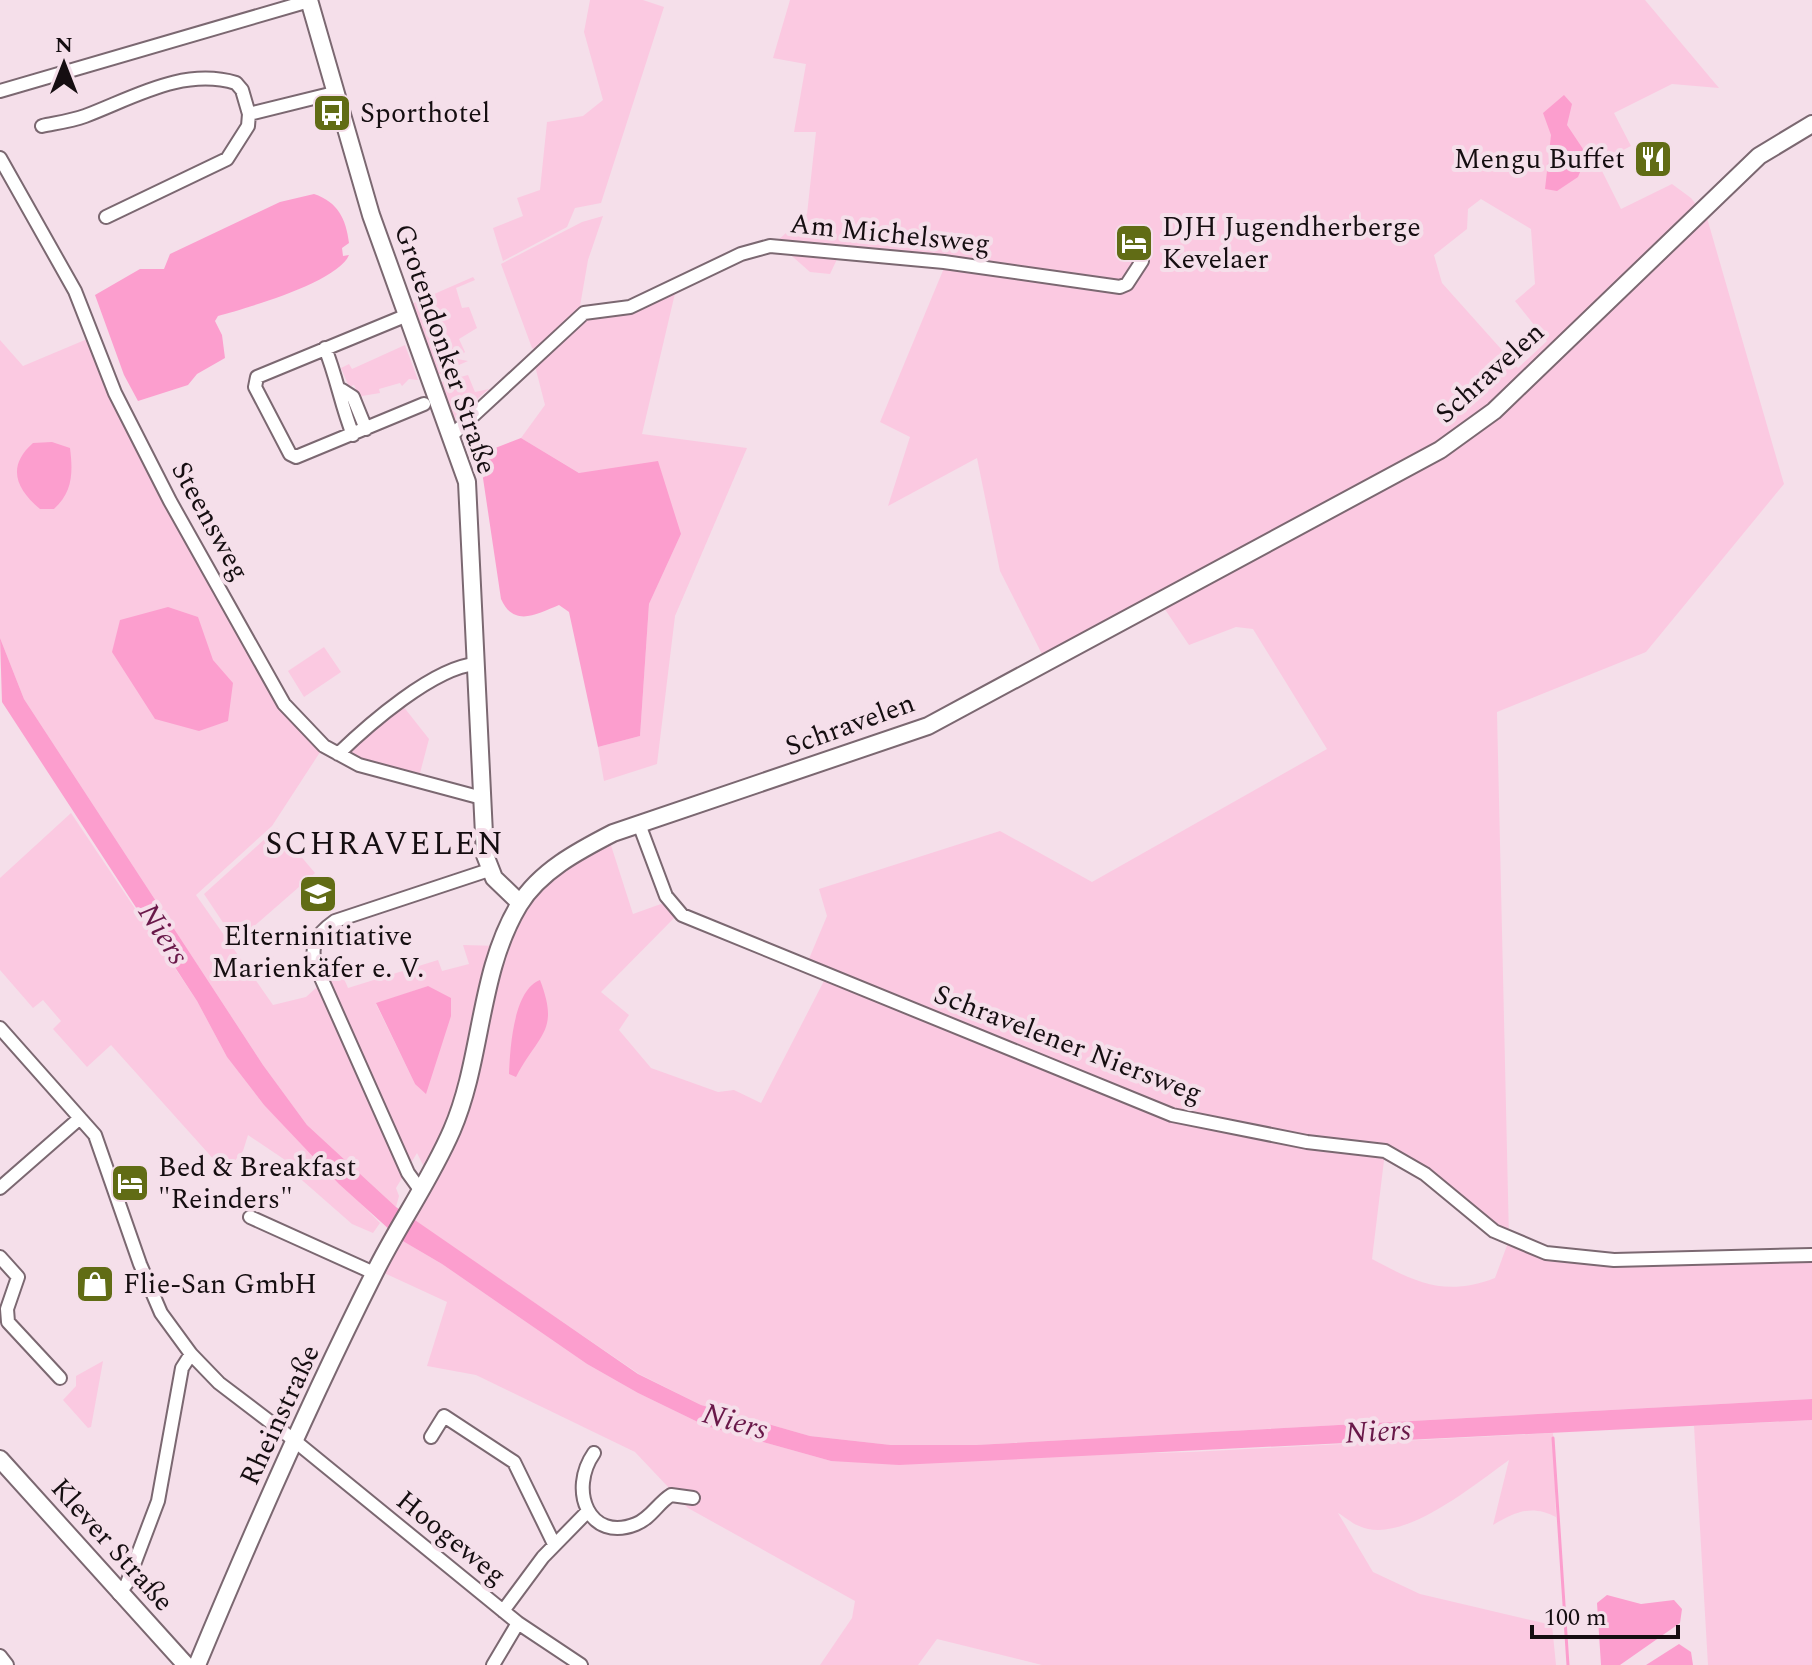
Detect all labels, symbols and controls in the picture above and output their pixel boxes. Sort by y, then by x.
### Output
north arrow [24,24,104,104]
text: N [55,29,73,62]
bus stop icon: Sporthotel [311,92,353,134]
place label: Sporthotel [360,92,490,135]
place label: Mengu Buffet [1454,138,1625,181]
restaurant icon: Mengu Buffet [1632,138,1674,180]
street label: Am Michelsweg [788,202,992,266]
place label: DJH Jugendherberge Kevelaer [1162,206,1421,281]
street label: Grotendonker Straße [382,218,508,480]
hotel icon: DJH Jugendherberge Kevelaer [1113,222,1155,264]
street label: Schravelen [1425,312,1555,434]
street label: Steensweg [160,454,260,588]
street label: Schravelen [779,682,921,768]
district label: SCHRAVELEN [265,820,505,869]
school or university icon: Elterninitiative Marienkäfer e. V. [297,873,339,915]
water label: Niers [126,894,200,974]
place label: Elterninitiative Marienkäfer e. V. [212,915,424,990]
street label: Schravelener Niersweg [927,973,1209,1115]
place label: Bed & Breakfast "Reinders" [158,1146,357,1221]
hotel icon: Bed & Breakfast "Reinders" [109,1162,151,1204]
shop icon: Flie-San GmbH [74,1263,116,1305]
place label: Flie-San GmbH [123,1263,317,1306]
street label: Rheinstraße [229,1338,331,1492]
water label: Niers [697,1391,773,1453]
water label: Niers [1344,1407,1412,1457]
street label: Klever Straße [40,1468,184,1622]
street label: Hoogeweg [386,1480,516,1596]
scale bar [1532,1589,1678,1639]
text: 100 m [1544,1600,1607,1636]

